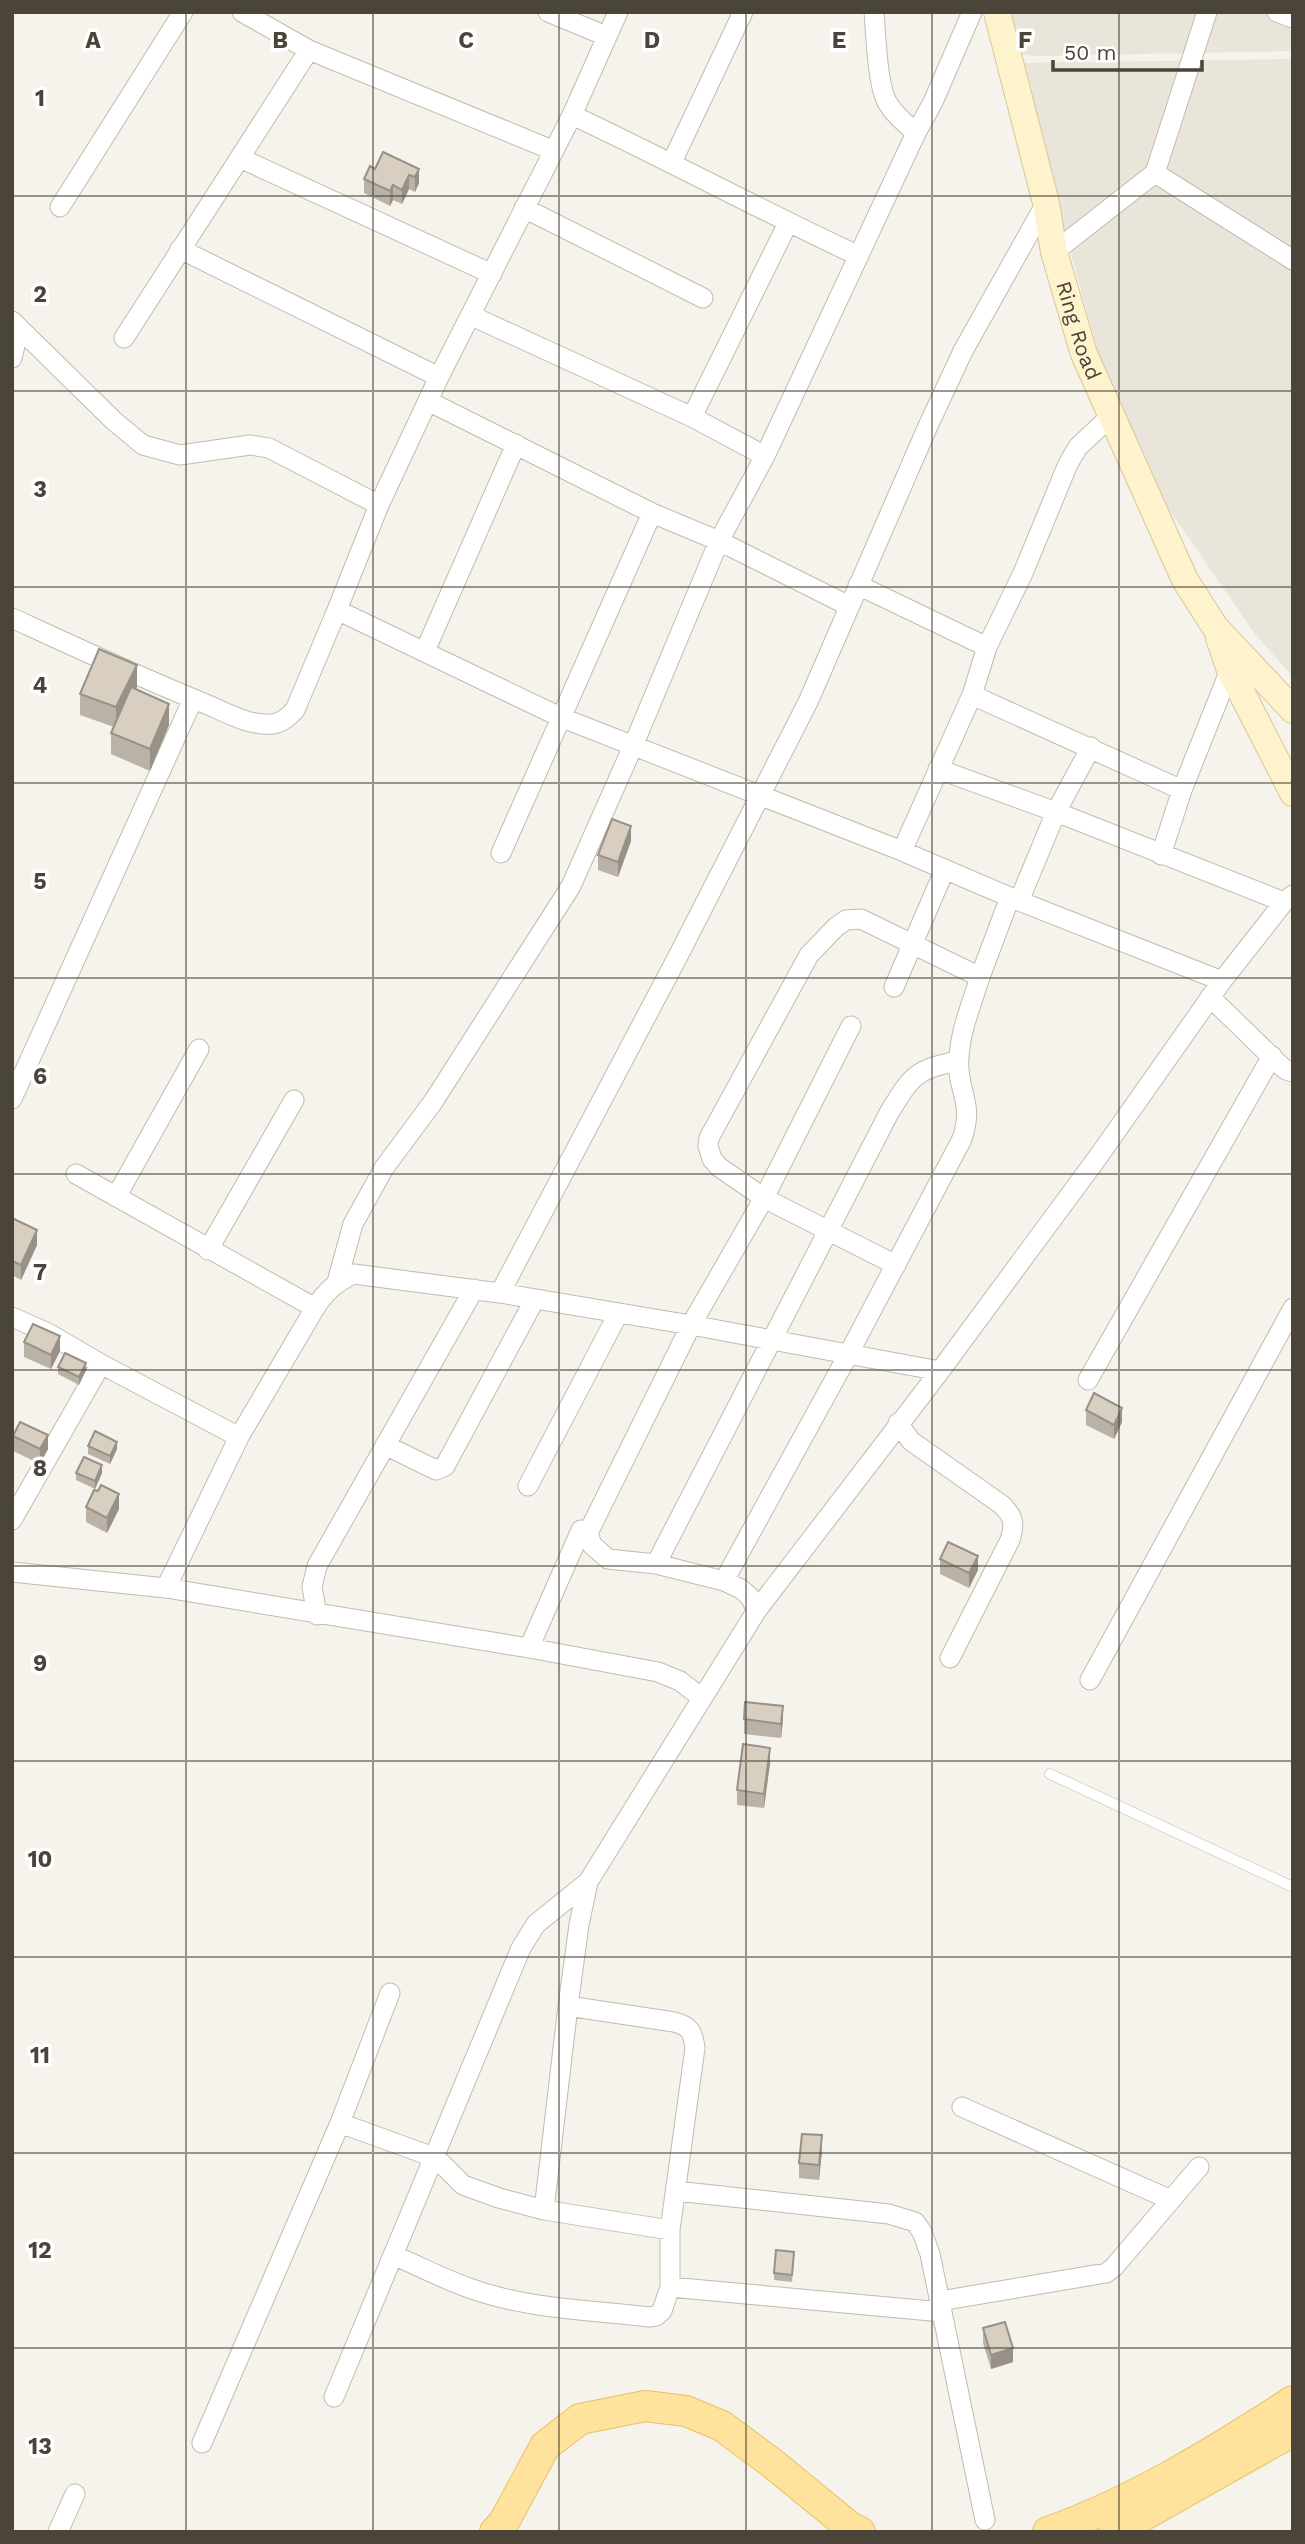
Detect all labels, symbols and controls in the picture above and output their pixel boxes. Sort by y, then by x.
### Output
text: A [85,27,101,54]
text: B [272,27,288,54]
text: C [458,27,474,54]
text: D [644,27,660,54]
text: E [832,27,846,54]
text: F [1018,27,1032,54]
scale bar [1053,28,1202,72]
text: 50 m [1064,40,1116,65]
text: 1 [35,85,45,112]
street label: Ring Road [1051,278,1107,383]
text: 2 [33,281,47,308]
text: 3 [33,476,47,503]
text: 4 [33,672,48,699]
text: 5 [33,868,47,895]
text: 6 [33,1063,47,1090]
text: 7 [33,1259,47,1286]
text: 8 [33,1455,47,1482]
text: 9 [33,1650,47,1677]
text: 10 [28,1846,52,1873]
text: 11 [30,2042,50,2069]
text: 12 [28,2237,52,2264]
text: 13 [28,2433,52,2460]

